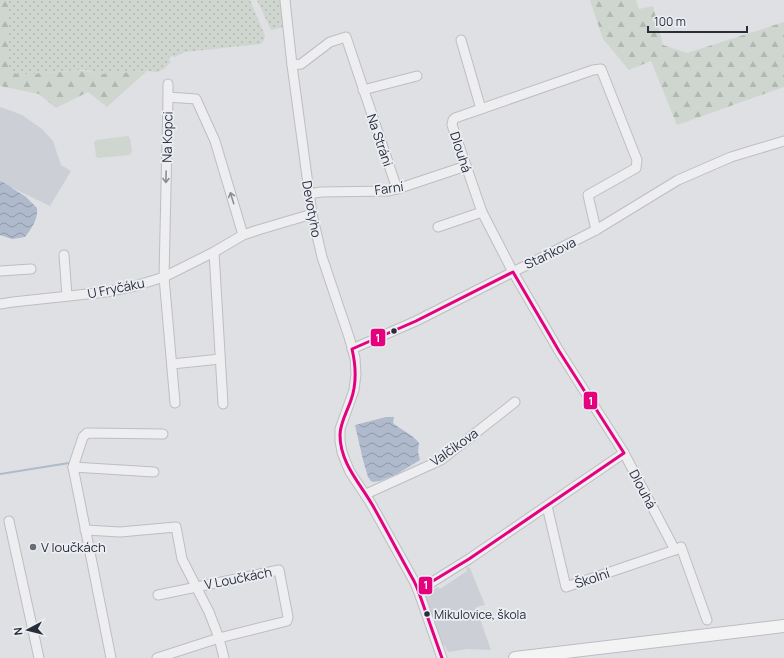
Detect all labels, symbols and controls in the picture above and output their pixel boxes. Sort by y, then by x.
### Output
scale bar [648,8,747,34]
text: 100 m [654,13,686,30]
street label: Na Kopci [158,111,176,163]
street label: Na Stráni [363,111,397,169]
street label: Dlouhá [446,129,476,175]
one-way arrow [162,170,170,183]
street label: Farní [373,177,405,199]
street label: Devotyho [298,179,326,239]
one-way arrow [228,191,235,204]
street label: Staňkova [521,233,579,273]
street label: U Fryčáku [86,274,146,302]
unlabelled marker [389,326,399,336]
line badge: 1 [370,328,386,347]
text: 1 [376,330,380,345]
line badge: 1 [583,391,598,410]
text: 1 [589,393,593,408]
street label: Valčíkova [426,424,482,470]
street label: Dlouhá [625,466,661,512]
place label: V loučkách [41,538,106,556]
marker: V loučkách [28,542,38,552]
street label: V Loučkách [203,563,273,593]
street label: Školní [572,564,612,592]
line badge: 1 [418,576,433,595]
text: 1 [424,577,428,592]
place label: Mikulovice, škola [434,606,526,623]
marker: Mikulovice, škola [422,609,432,619]
north arrow [8,610,48,650]
text: N [10,626,26,636]

